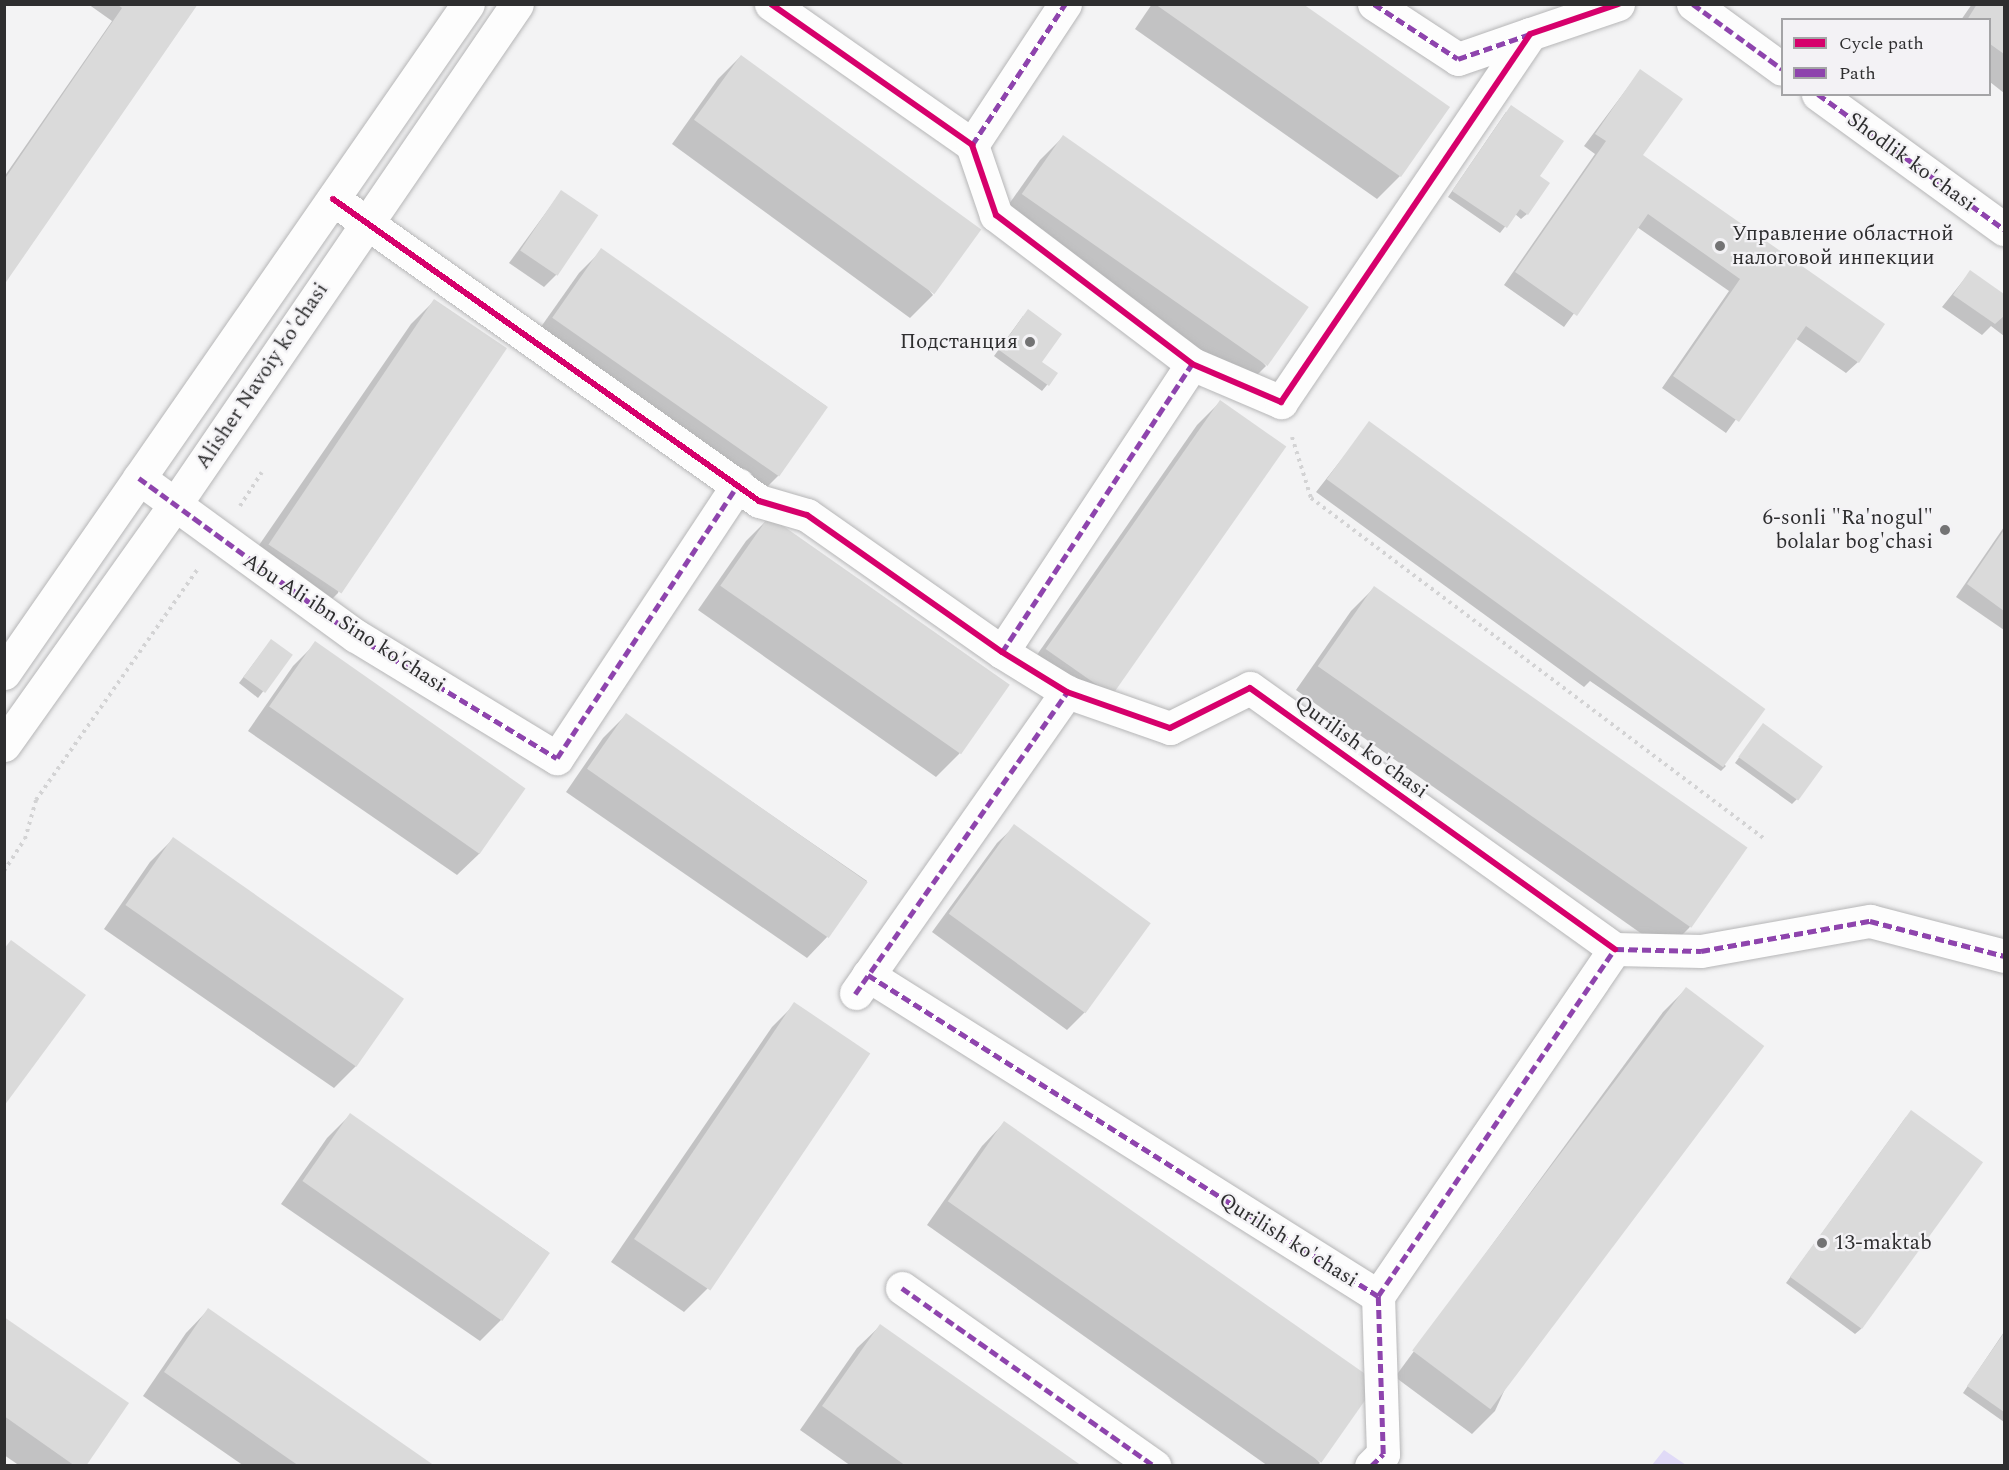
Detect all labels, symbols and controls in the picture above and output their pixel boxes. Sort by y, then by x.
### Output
legend [1781,18,1991,96]
text: Cycle path [1839,30,1924,57]
text: Path [1839,60,1876,87]
street label: Shodlik ko'chasi [1842,107,1980,217]
place label: Управление областной налоговой инпекции [1732,221,1954,271]
marker: Управление областной налоговой инпекции [1713,239,1727,253]
street label: Alisher Navoiy ko'chasi [190,278,334,474]
place label: Подстанция [900,329,1018,355]
marker: Подстанция [1023,335,1037,349]
place label: 6-sonli "Ra'nogul" bolalar bog'chasi [1763,505,1933,555]
marker: 6-sonli "Ra'nogul" bolalar bog'chasi [1938,523,1952,537]
street label: Abu Ali ibn Sino ko'chasi [238,548,450,698]
street label: Qurilish ko'chasi [1289,690,1433,804]
street label: Qurilish ko'chasi [1214,1187,1362,1293]
place label: 13-maktab [1834,1230,1932,1256]
marker: 13-maktab [1815,1236,1829,1250]

